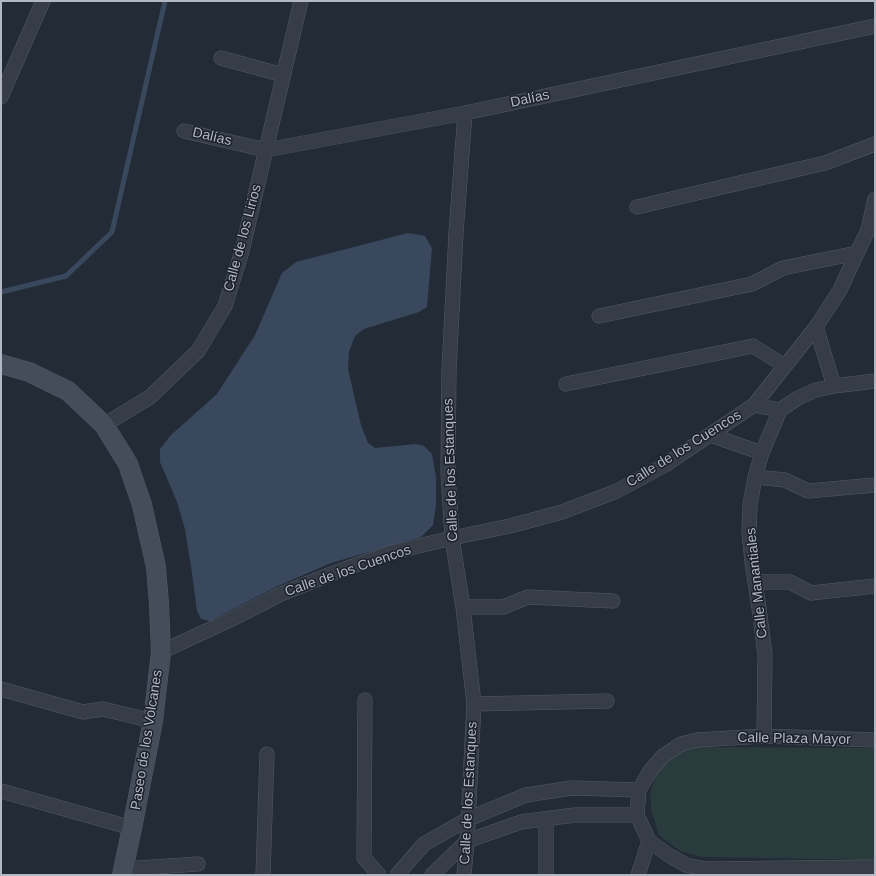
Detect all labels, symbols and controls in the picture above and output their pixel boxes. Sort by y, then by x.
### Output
street label: Dalías [509,87,551,111]
street label: Dalías [191,124,233,150]
street label: Calle de los Lirios [221,182,265,294]
street label: Calle de los Estanques [440,398,462,542]
street label: Calle de los Cuencos [623,407,745,491]
street label: Calle Manantiales [743,527,771,639]
street label: Calle de los Cuencos [283,542,413,600]
street label: Paseo de los Volcanes [128,669,166,811]
street label: Calle de los Estanques [457,721,481,865]
street label: Calle Plaza Mayor [737,730,851,748]

